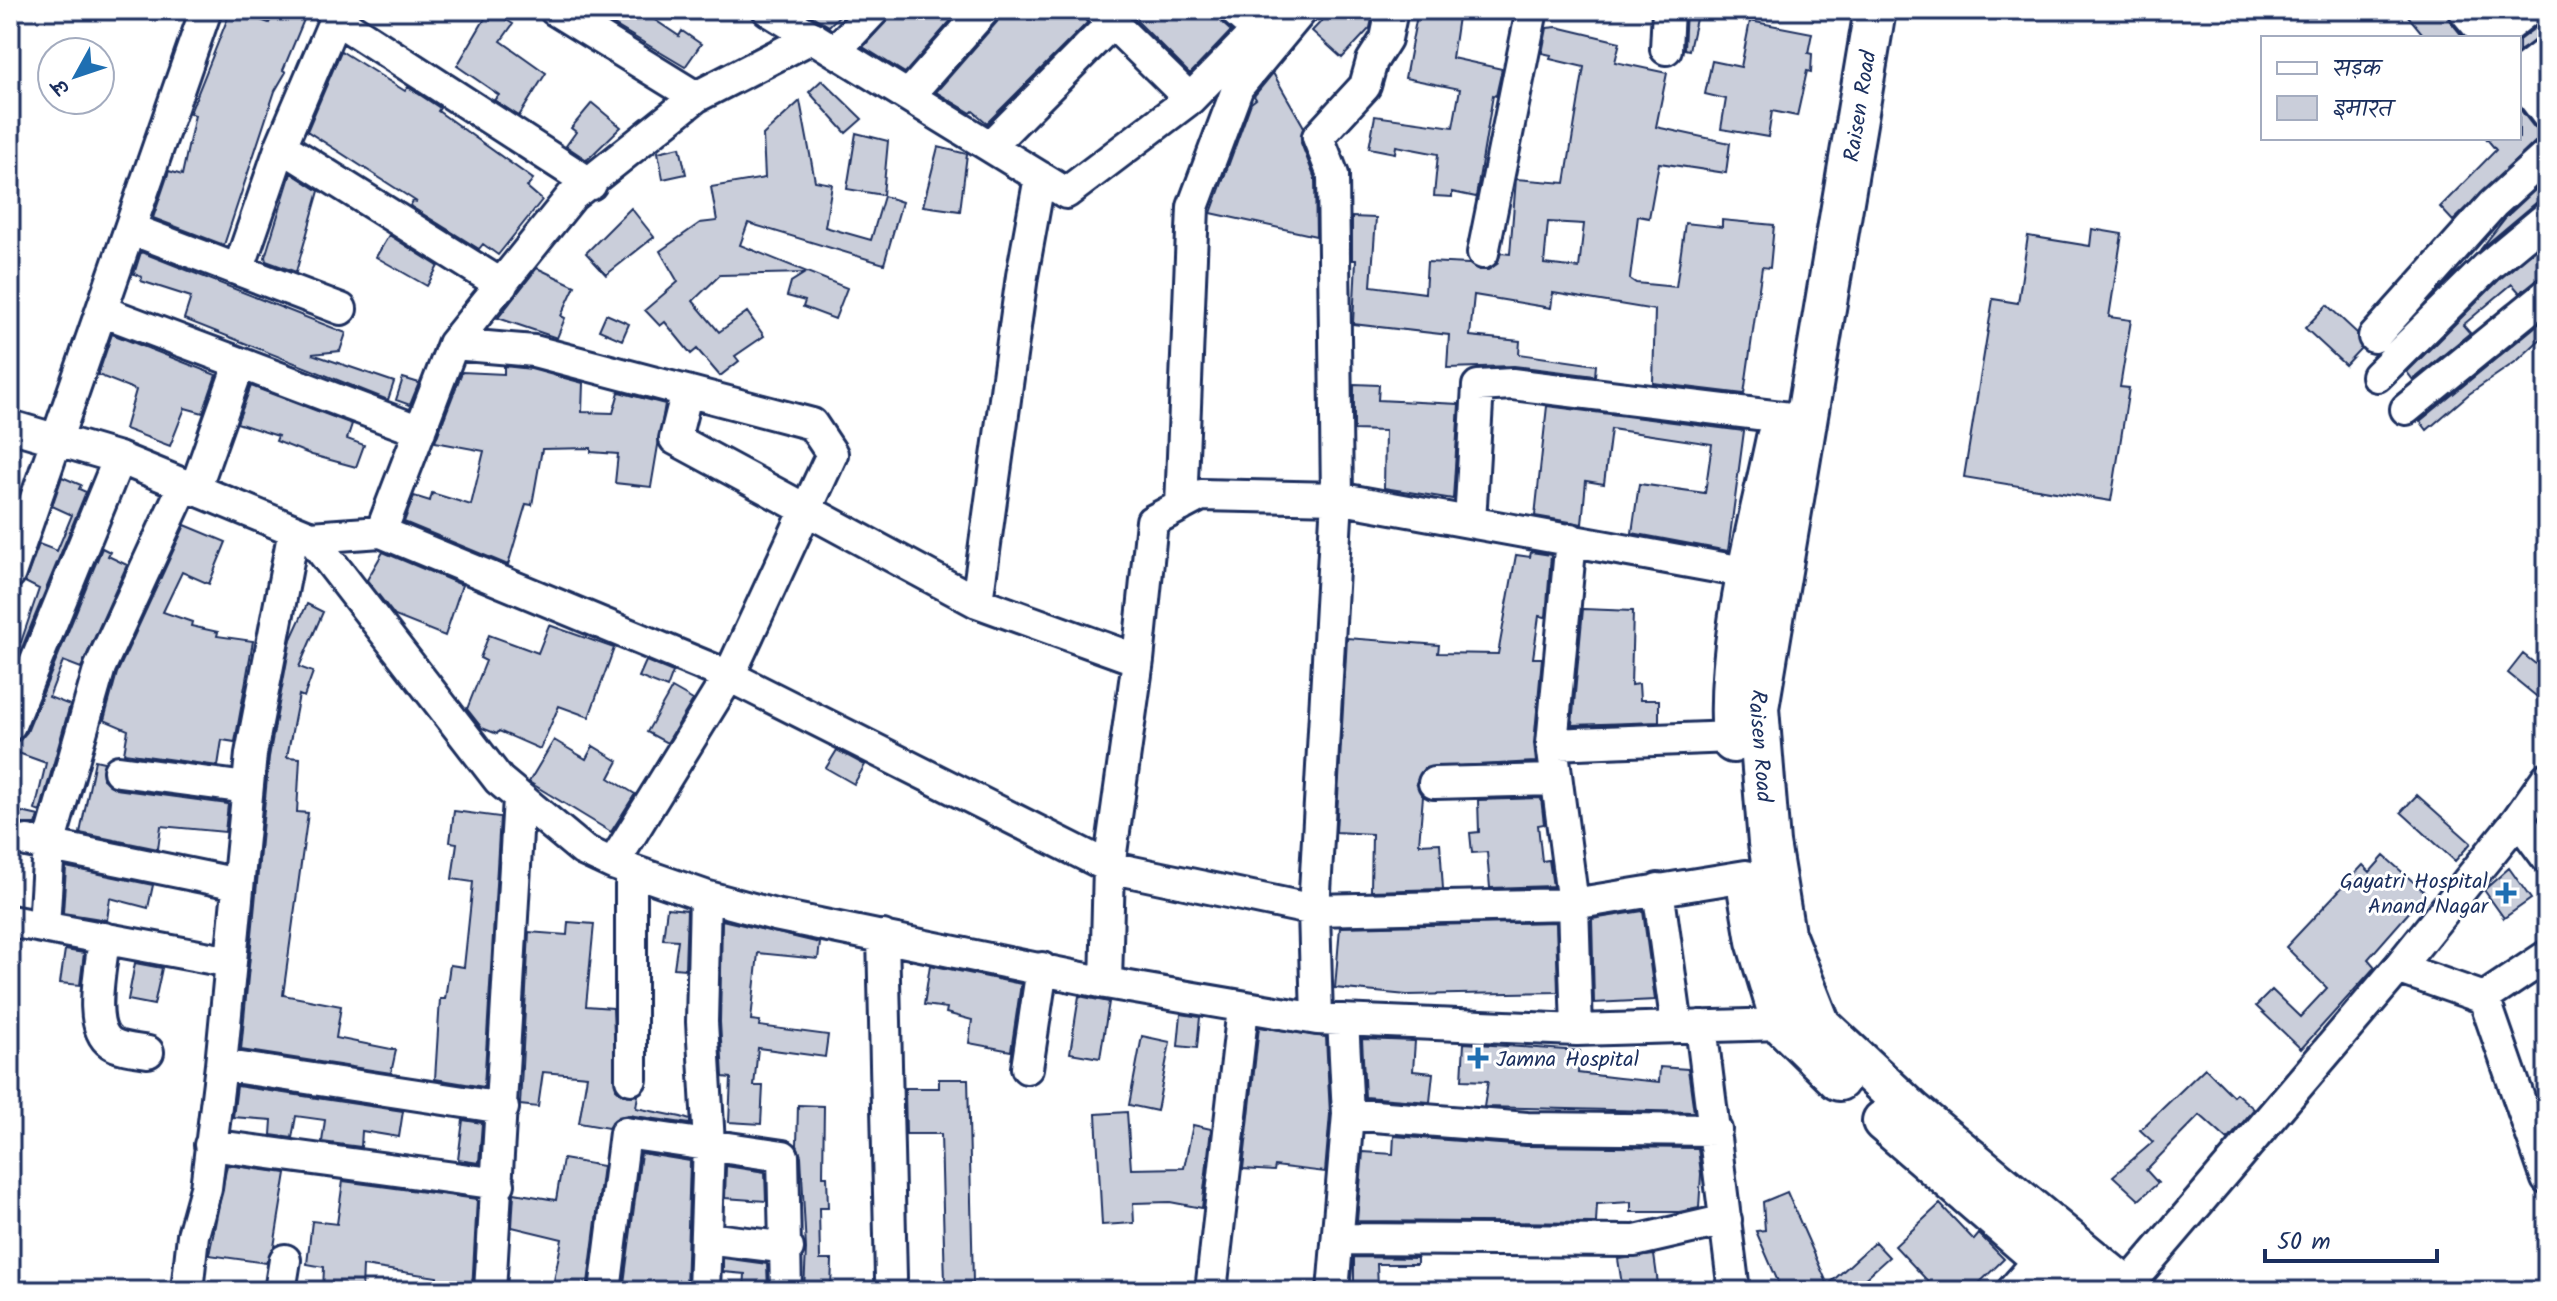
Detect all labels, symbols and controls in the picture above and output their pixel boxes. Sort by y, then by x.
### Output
north arrow [36,36,116,116]
legend [2261,36,2521,140]
street label: Raisen Road [1835,47,1888,165]
text: सड़क [2333,50,2384,89]
text: उ [42,67,80,104]
text: इमारत [2333,90,2397,129]
street label: Raisen Road [1738,687,1781,805]
place label: Gayatri Hospital Anand Nagar [2340,865,2490,925]
marker: Gayatri Hospital Anand Nagar [2495,882,2517,904]
place label: Jamna Hospital [1496,1043,1640,1078]
marker: Jamna Hospital [1467,1047,1489,1069]
scale bar [2265,1213,2437,1263]
text: 50 m [2277,1223,2331,1262]

